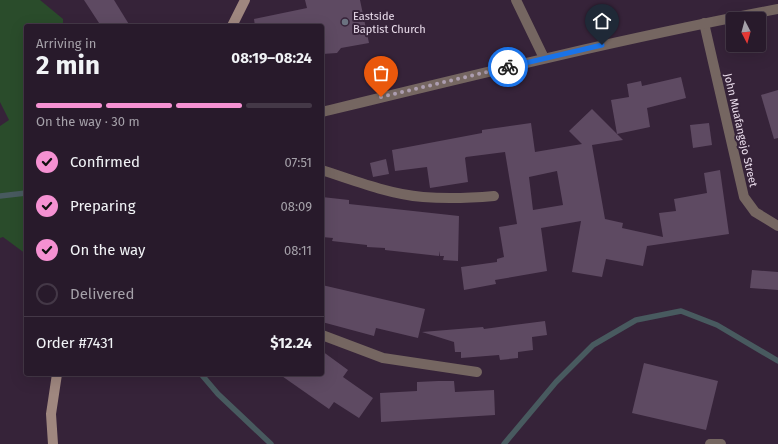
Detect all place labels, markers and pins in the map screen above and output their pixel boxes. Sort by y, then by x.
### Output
pin [585,4,619,45]
place label: Eastside Baptist Church [353,10,426,36]
marker: Eastside Baptist Church [340,17,350,27]
pin [364,56,398,97]

